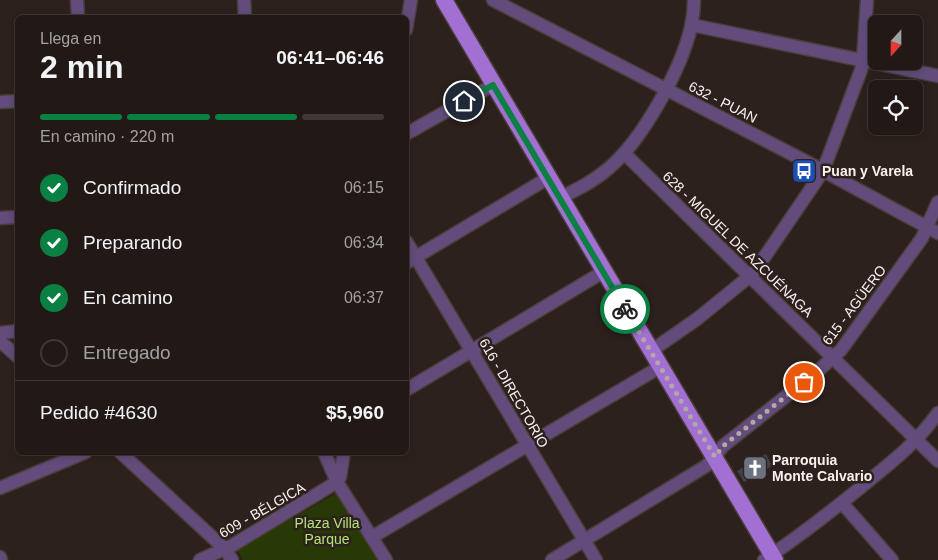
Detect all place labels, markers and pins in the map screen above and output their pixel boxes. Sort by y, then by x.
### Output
pin [443,80,485,122]
bus stop icon: Puan y Varela [791,158,817,184]
place label: Puan y Varela [822,163,913,179]
pin [783,361,825,403]
place label: Parroquia Monte Calvario [772,452,872,484]
church icon: Parroquia Monte Calvario [742,455,768,481]

